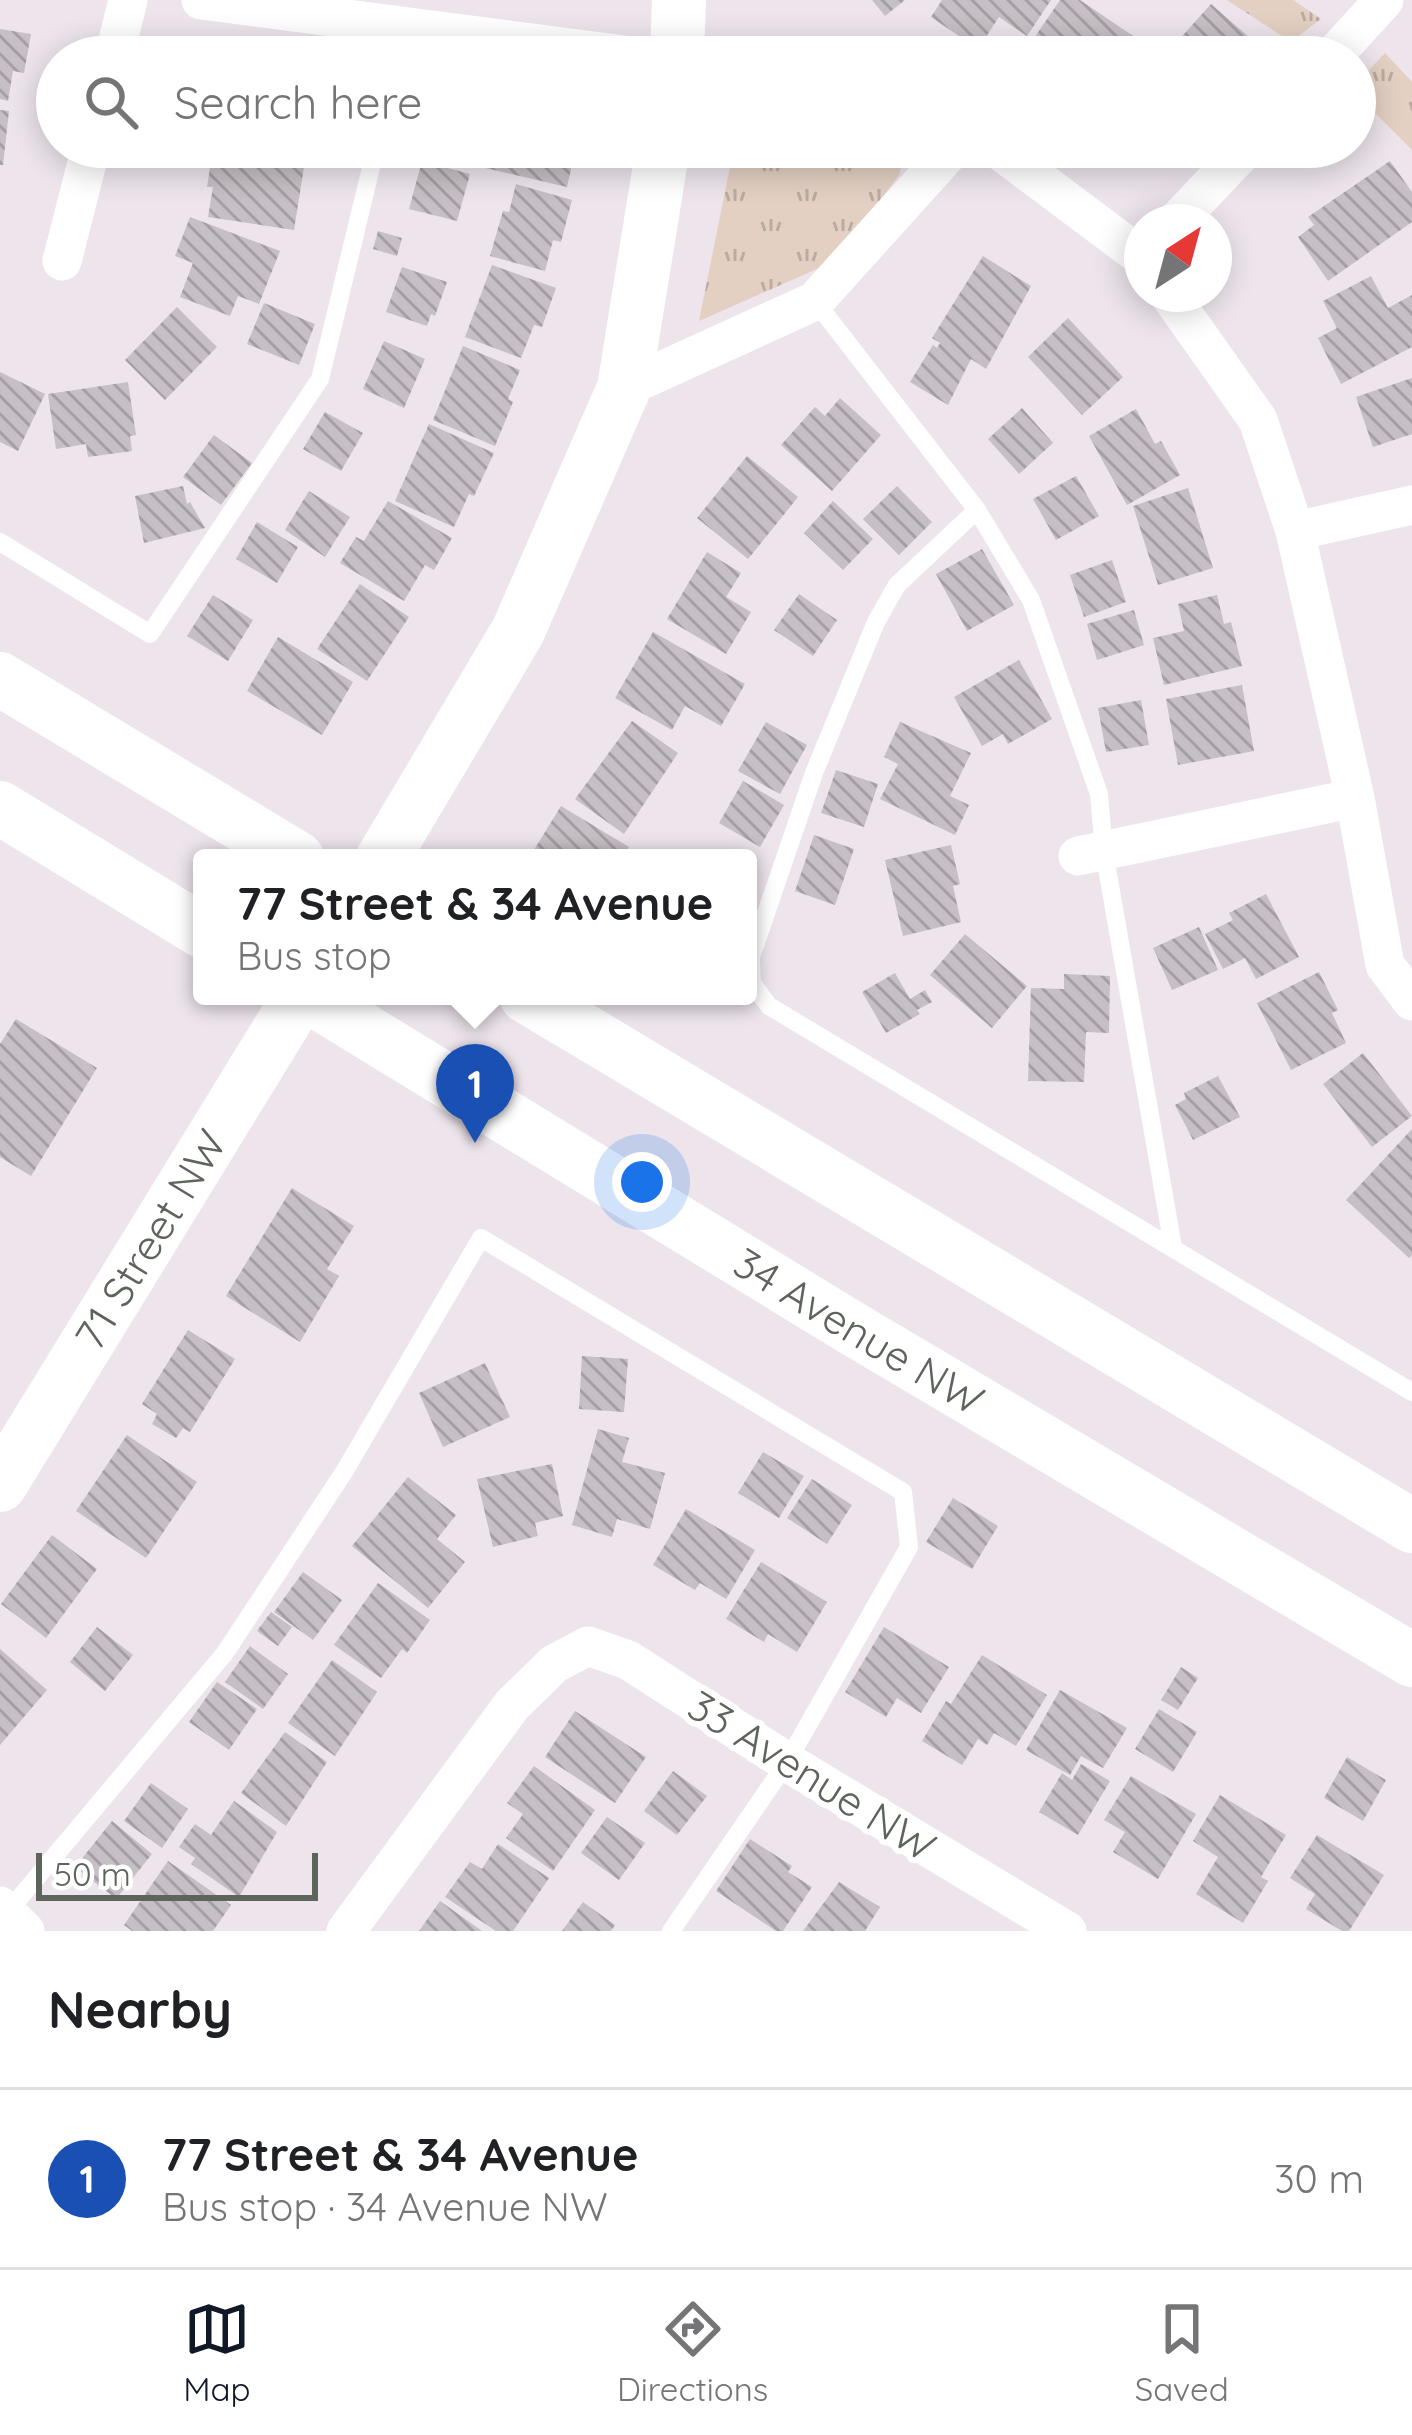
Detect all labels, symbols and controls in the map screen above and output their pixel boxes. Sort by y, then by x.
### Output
search box [36,36,1376,168]
icon: search [78,69,144,135]
text: Search here [174,74,422,130]
north arrow [1124,204,1232,312]
popup [193,849,757,1005]
text: 77 Street & 34 Avenue [237,875,713,931]
text: Bus stop [237,931,392,980]
pin: 1 [436,1044,514,1143]
street label: 71 Street NW [63,1120,238,1359]
your location [612,1152,672,1212]
street label: 34 Avenue NW [725,1236,994,1426]
street label: 33 Avenue NW [679,1678,946,1873]
scale bar [36,1847,318,1900]
text: 50 m [54,1853,131,1894]
text: Nearby [48,1977,232,2041]
text: 77 Street & 34 Avenue [162,2126,639,2182]
text: 1 [79,2154,95,2203]
text: 30 m [1274,2154,1364,2203]
text: Bus stop · 34 Avenue NW [162,2182,608,2231]
tab: Map [183,2296,251,2409]
tab: Directions [617,2296,768,2409]
tab: Saved [1135,2296,1229,2409]

